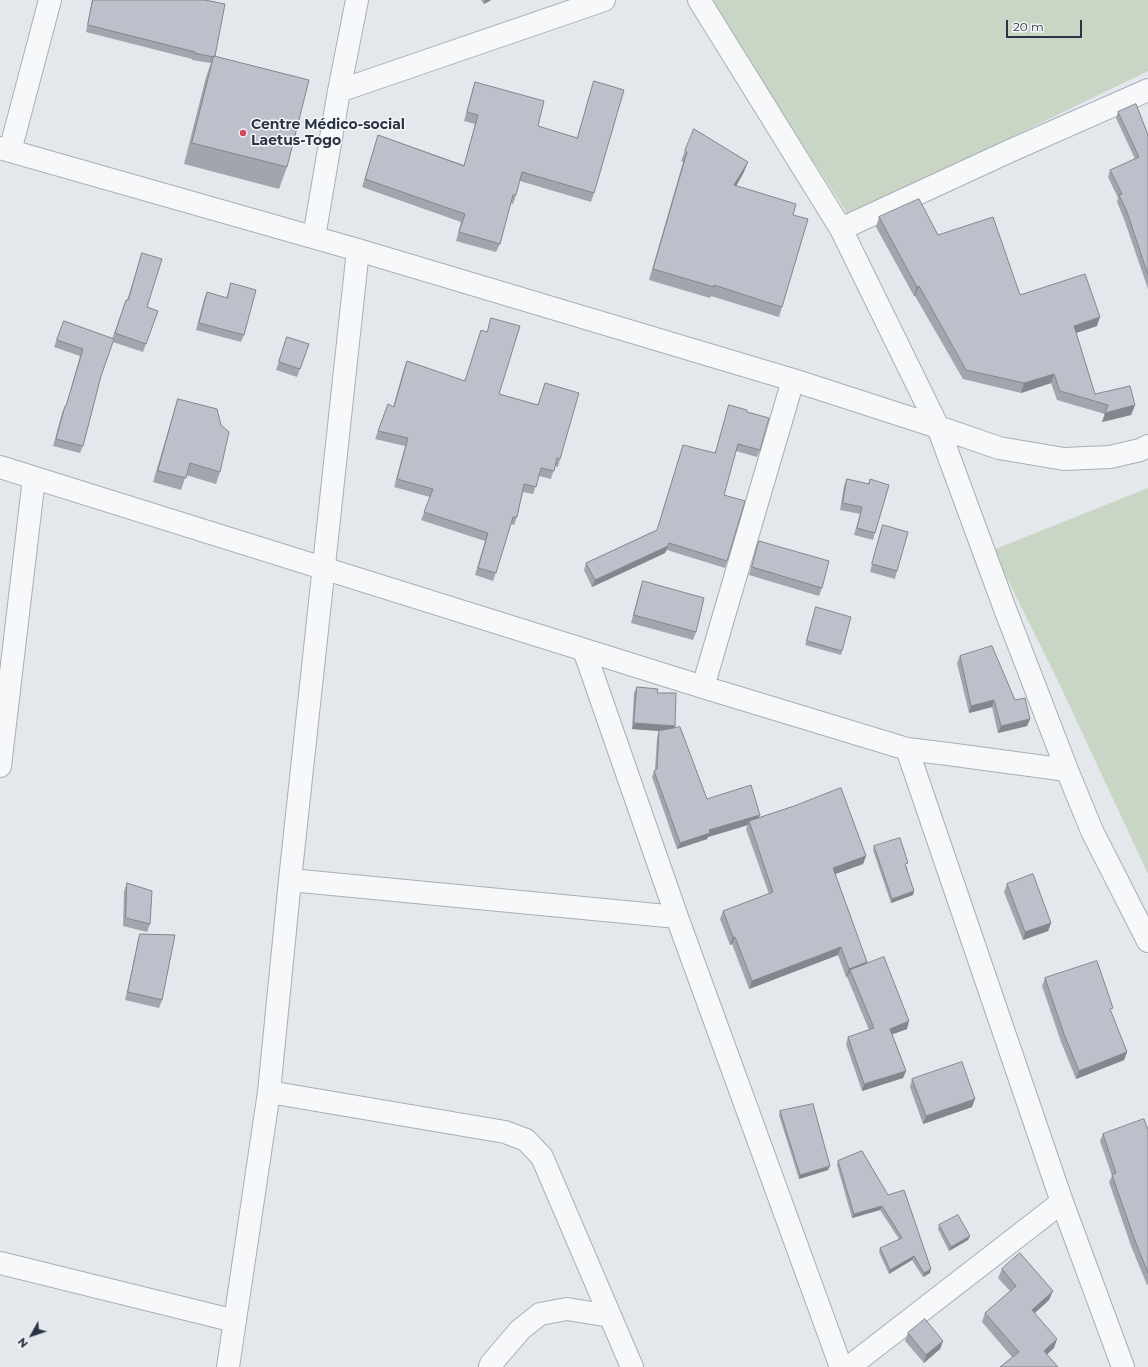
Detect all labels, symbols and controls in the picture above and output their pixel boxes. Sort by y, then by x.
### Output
scale bar [1008,12,1084,38]
text: 20 m [1013,19,1044,34]
place label: Centre Médico-social Laetus-Togo [251,117,405,150]
marker: Centre Médico-social Laetus-Togo [238,128,248,138]
north arrow [12,1315,52,1355]
text: N [15,1335,31,1351]

